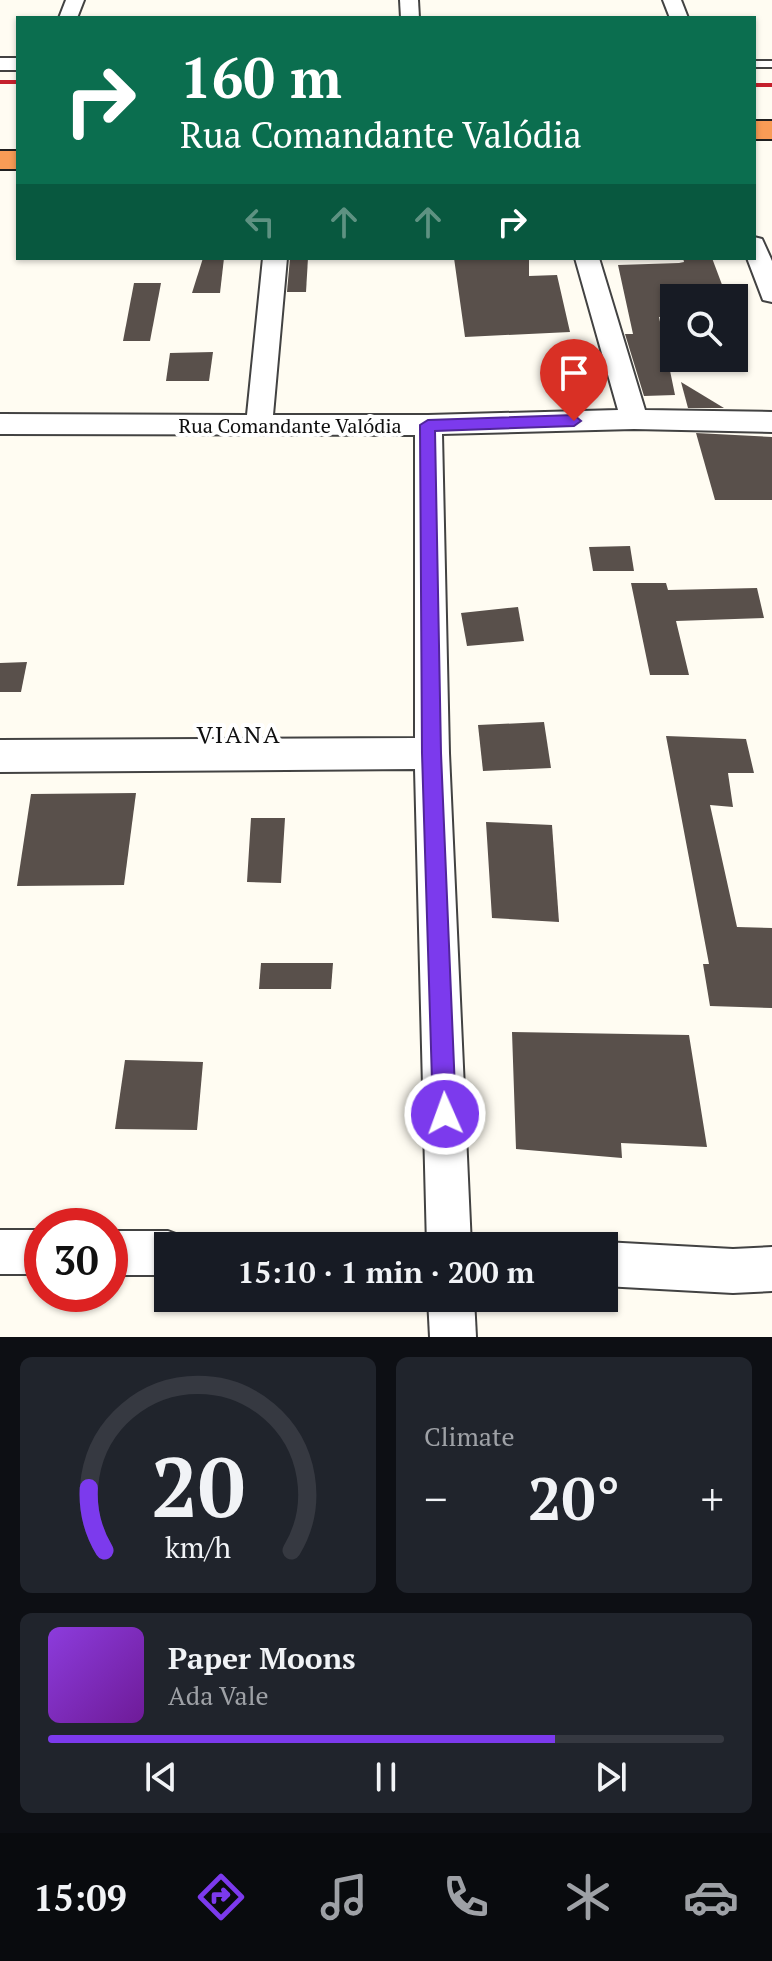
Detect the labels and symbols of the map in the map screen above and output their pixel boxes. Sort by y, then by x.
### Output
pin [540,339,608,421]
street label: Rua Comandante Valódia [178,412,402,439]
district label: VIANA [196,718,282,750]
position arrow [403,1072,487,1156]
speed limit sign: 30 [24,1208,128,1312]

